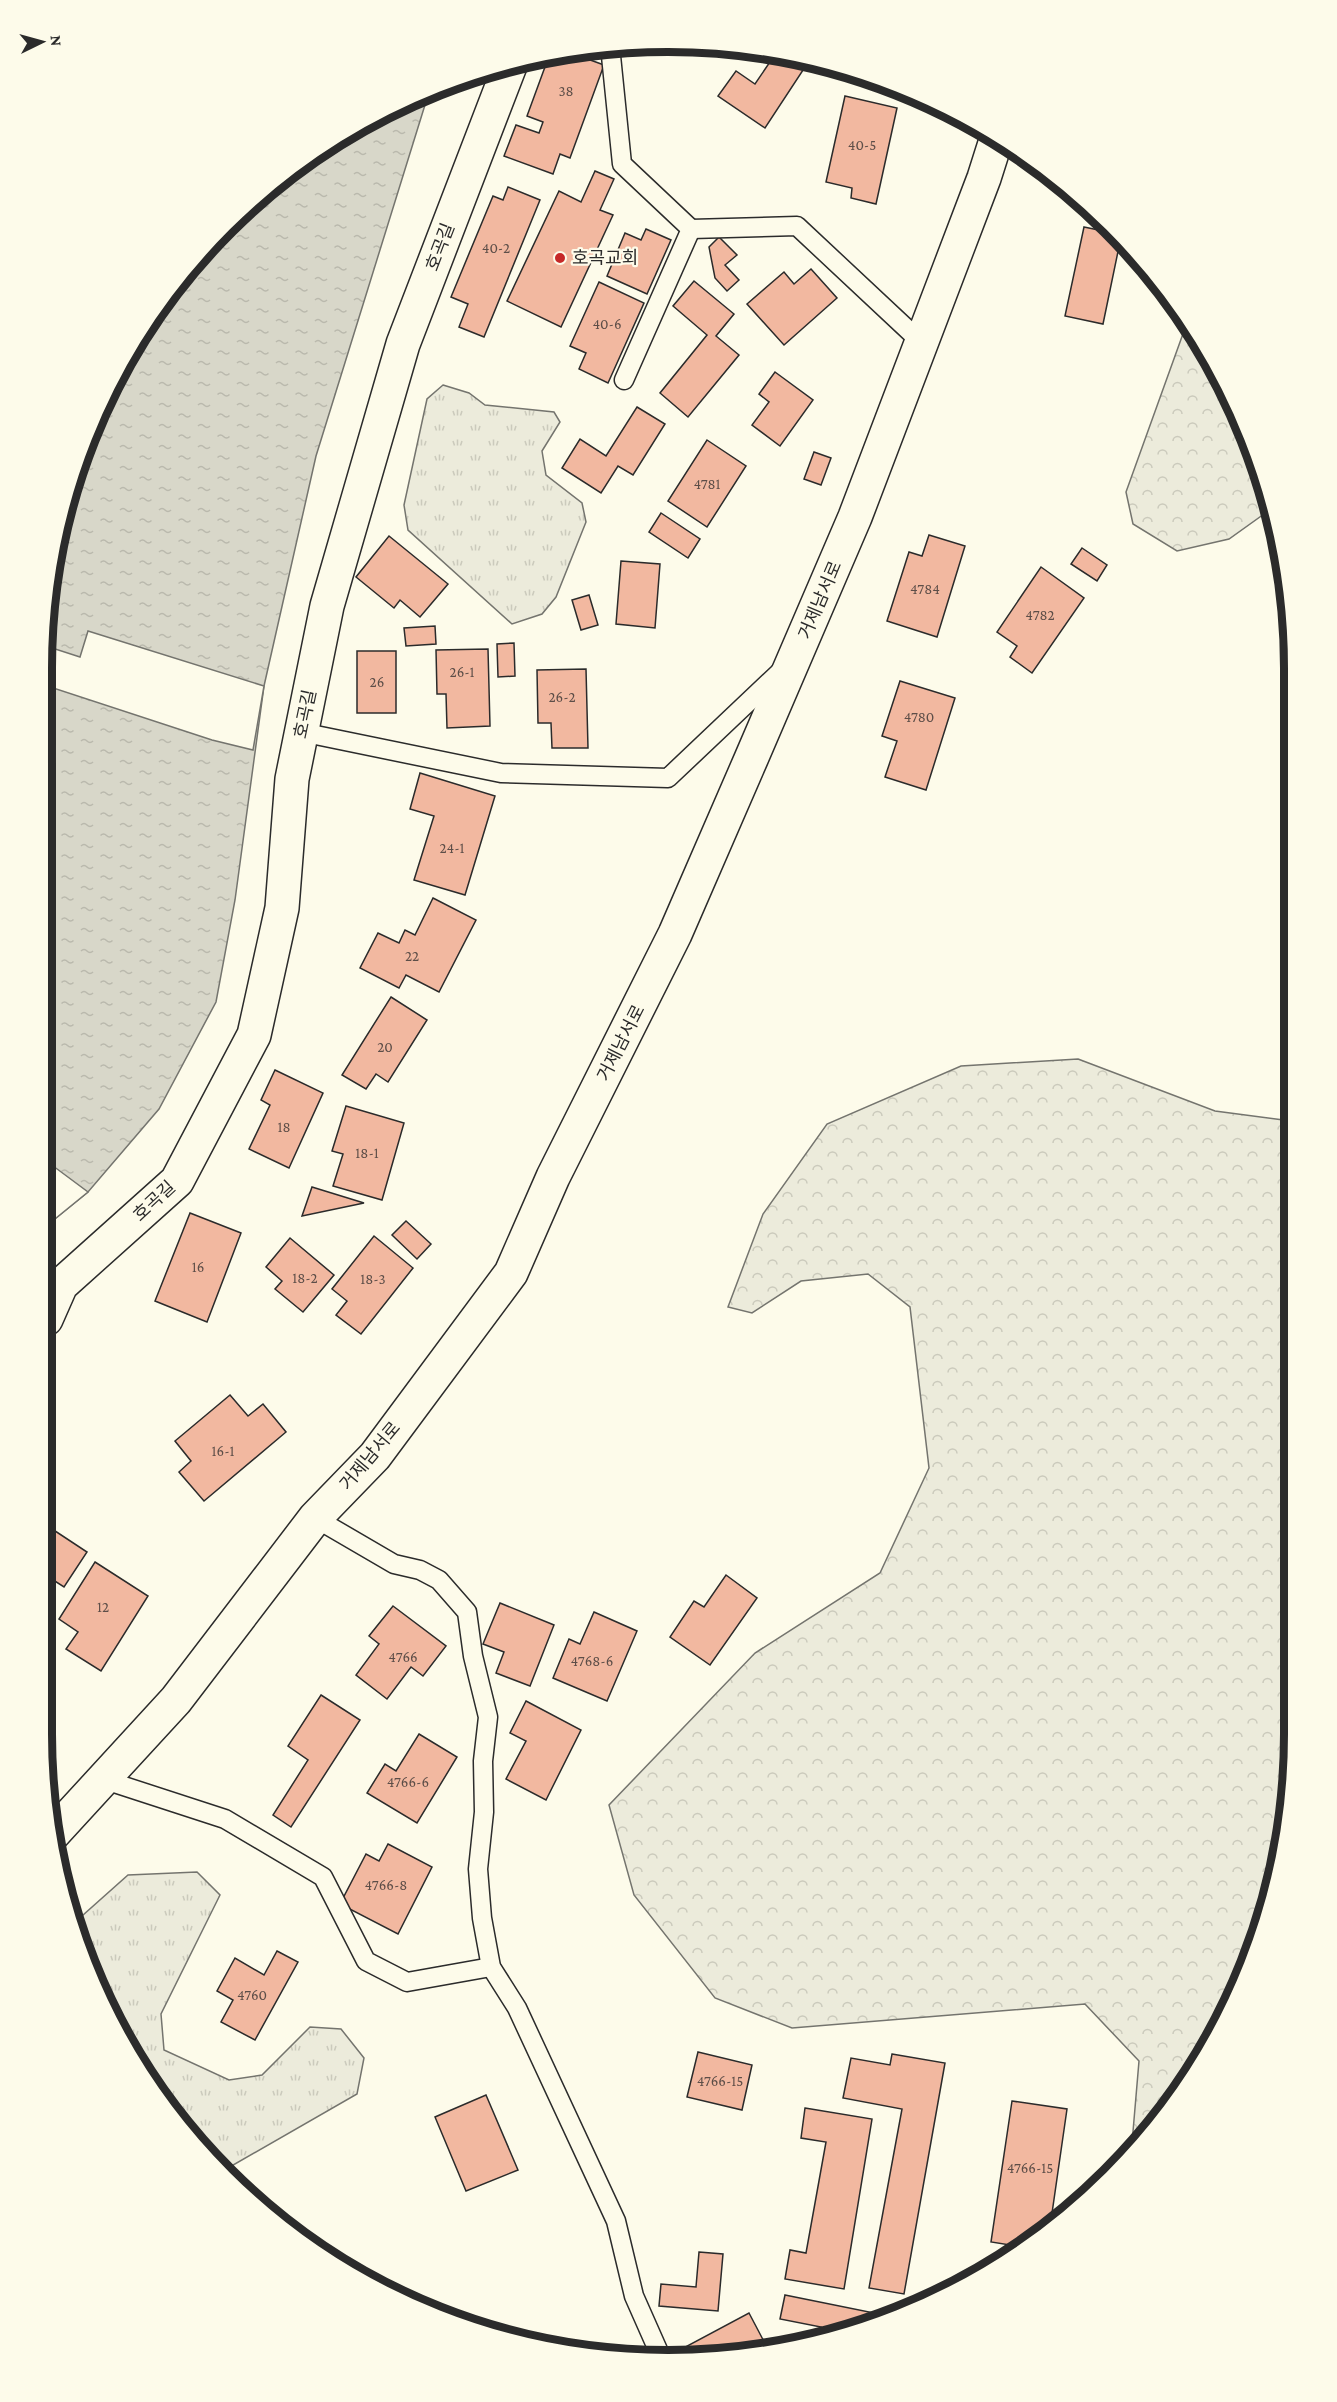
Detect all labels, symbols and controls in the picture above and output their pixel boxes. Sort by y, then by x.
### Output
north arrow [12,12,72,72]
text: N [48,35,65,47]
house number: 38 [558,83,574,99]
house number: 40-5 [848,137,876,153]
street label: 호곡길 [422,220,458,274]
house number: 40-2 [482,240,510,256]
place label: 호곡교회 [572,248,638,268]
marker: 호곡교회 [553,251,567,265]
house number: 40-6 [592,316,622,332]
house number: 4781 [693,476,721,492]
street label: 거제남서로 [795,558,845,642]
house number: 4784 [910,581,940,597]
house number: 4782 [1025,607,1055,623]
house number: 26-1 [450,664,475,680]
house number: 26 [370,674,384,690]
street label: 호곡길 [290,688,320,740]
house number: 26-2 [548,689,576,705]
house number: 4780 [904,709,934,725]
house number: 24-1 [439,840,465,856]
house number: 22 [405,948,419,964]
street label: 거제남서로 [593,1002,649,1084]
house number: 20 [377,1039,393,1055]
house number: 18 [277,1119,291,1135]
house number: 18-1 [355,1145,379,1161]
street label: 호곡길 [129,1177,179,1225]
house number: 16 [192,1259,204,1275]
house number: 18-2 [292,1270,318,1286]
house number: 18-3 [360,1271,386,1287]
street label: 거제남서로 [336,1418,404,1494]
house number: 16-1 [212,1443,234,1459]
house number: 12 [97,1599,109,1615]
house number: 4766 [388,1649,418,1665]
house number: 4768-6 [571,1653,613,1669]
house number: 4766-6 [387,1774,429,1790]
house number: 4766-8 [365,1877,407,1893]
house number: 4760 [237,1987,267,2003]
house number: 4766-15 [697,2073,743,2089]
house number: 4766-15 [1007,2160,1053,2176]

